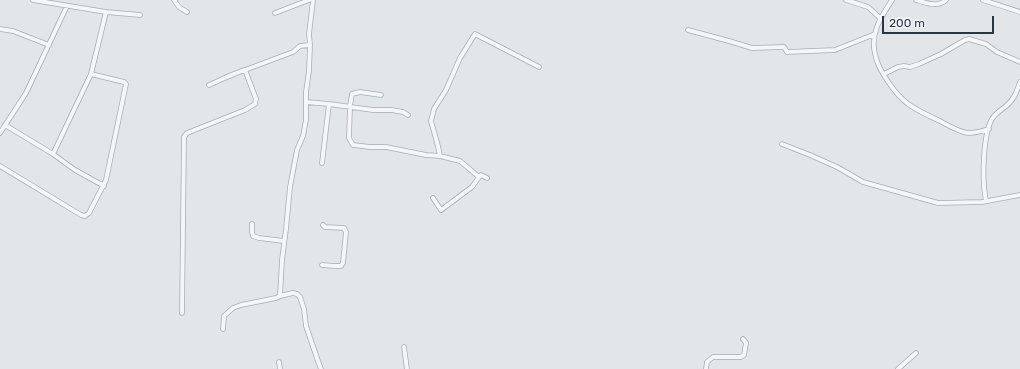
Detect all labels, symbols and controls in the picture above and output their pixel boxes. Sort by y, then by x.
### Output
scale bar [884,8,996,34]
text: 200 m [889,16,925,30]

